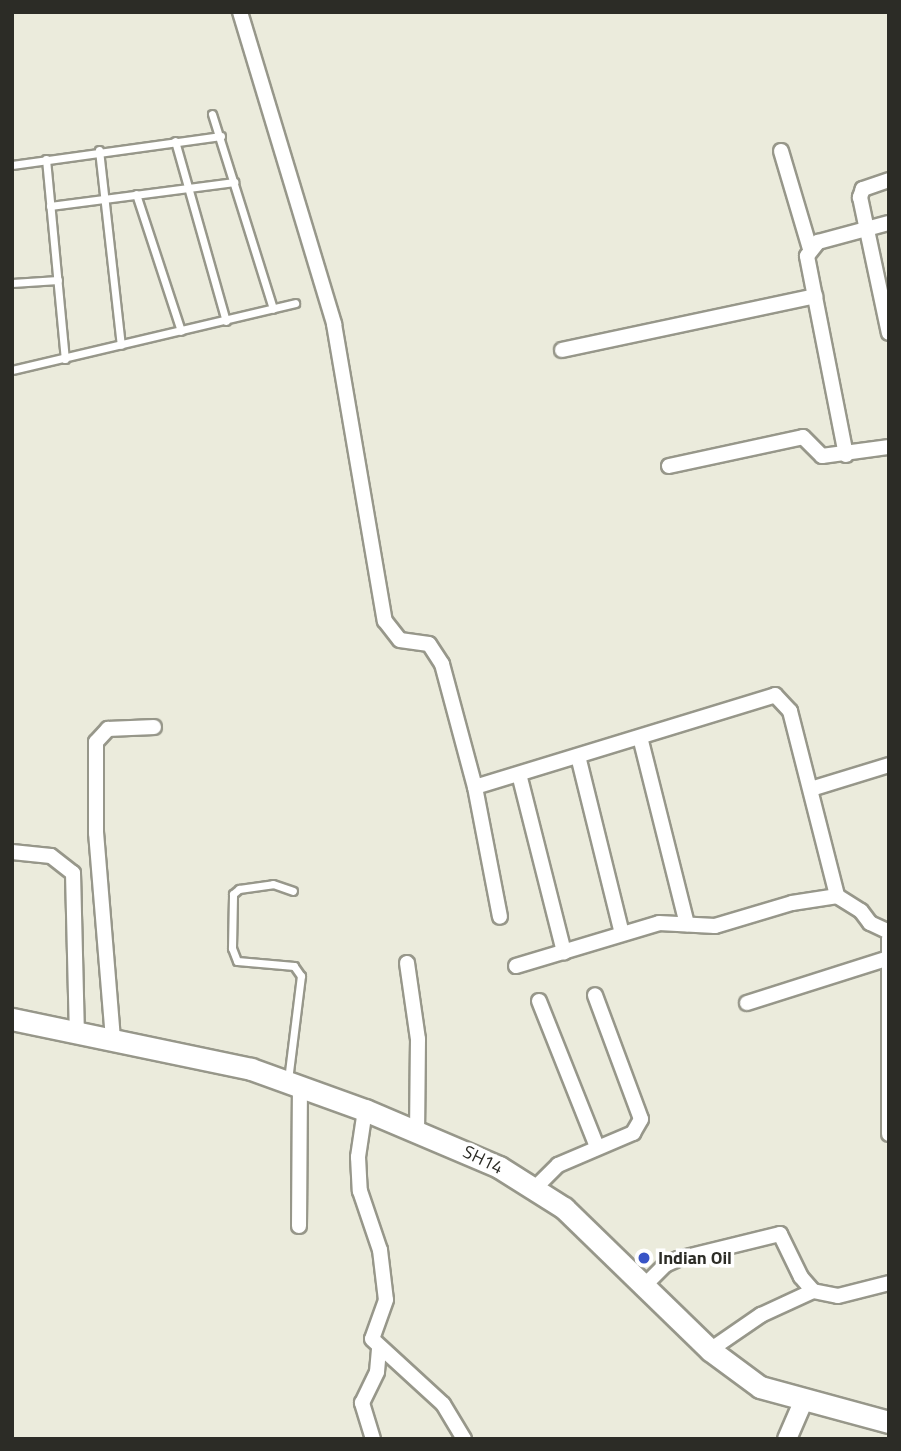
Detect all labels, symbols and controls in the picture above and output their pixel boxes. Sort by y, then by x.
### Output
street label: SH14 [459,1141,507,1179]
place label: Indian Oil [658,1247,732,1269]
marker: Indian Oil [636,1250,652,1266]

